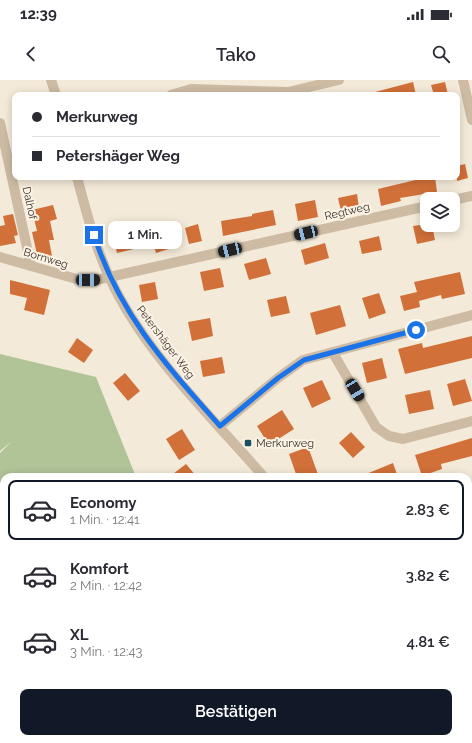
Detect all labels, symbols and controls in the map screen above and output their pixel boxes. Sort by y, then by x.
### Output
text: 12:39 [20,5,57,23]
icon: back [20,43,42,65]
icon: search [430,43,452,65]
text: Tako [216,44,256,65]
text: Merkurweg [56,108,138,126]
text: Petershäger Weg [56,147,180,165]
street label: Dalhof [20,185,39,221]
map controls [420,192,460,232]
button: layers [420,192,460,232]
street label: Regtweg [323,200,371,223]
callout: 1 Min. [108,221,182,249]
car [293,224,319,242]
route end [85,226,103,244]
text: 1 Min. [128,227,162,242]
car [217,241,243,259]
street label: Bornweg [22,246,70,271]
car [76,274,100,286]
street label: Petershäger Weg [134,303,197,381]
route start [407,321,425,339]
car [344,377,366,403]
place label: Merkurweg [256,437,314,450]
marker: Merkurweg [243,438,253,448]
icon: car [22,492,58,528]
text: Economy [70,494,137,512]
text: 2.83 € [406,501,450,519]
text: 1 Min. · 12:41 [70,512,140,527]
icon: car [22,558,58,594]
text: Komfort [70,560,129,578]
text: 3.82 € [406,567,450,585]
text: 2 Min. · 12:42 [70,578,142,593]
icon: car [22,624,58,660]
text: XL [70,626,88,644]
text: 4.81 € [407,633,450,651]
text: 3 Min. · 12:43 [70,644,142,659]
button: Bestätigen [20,689,452,735]

